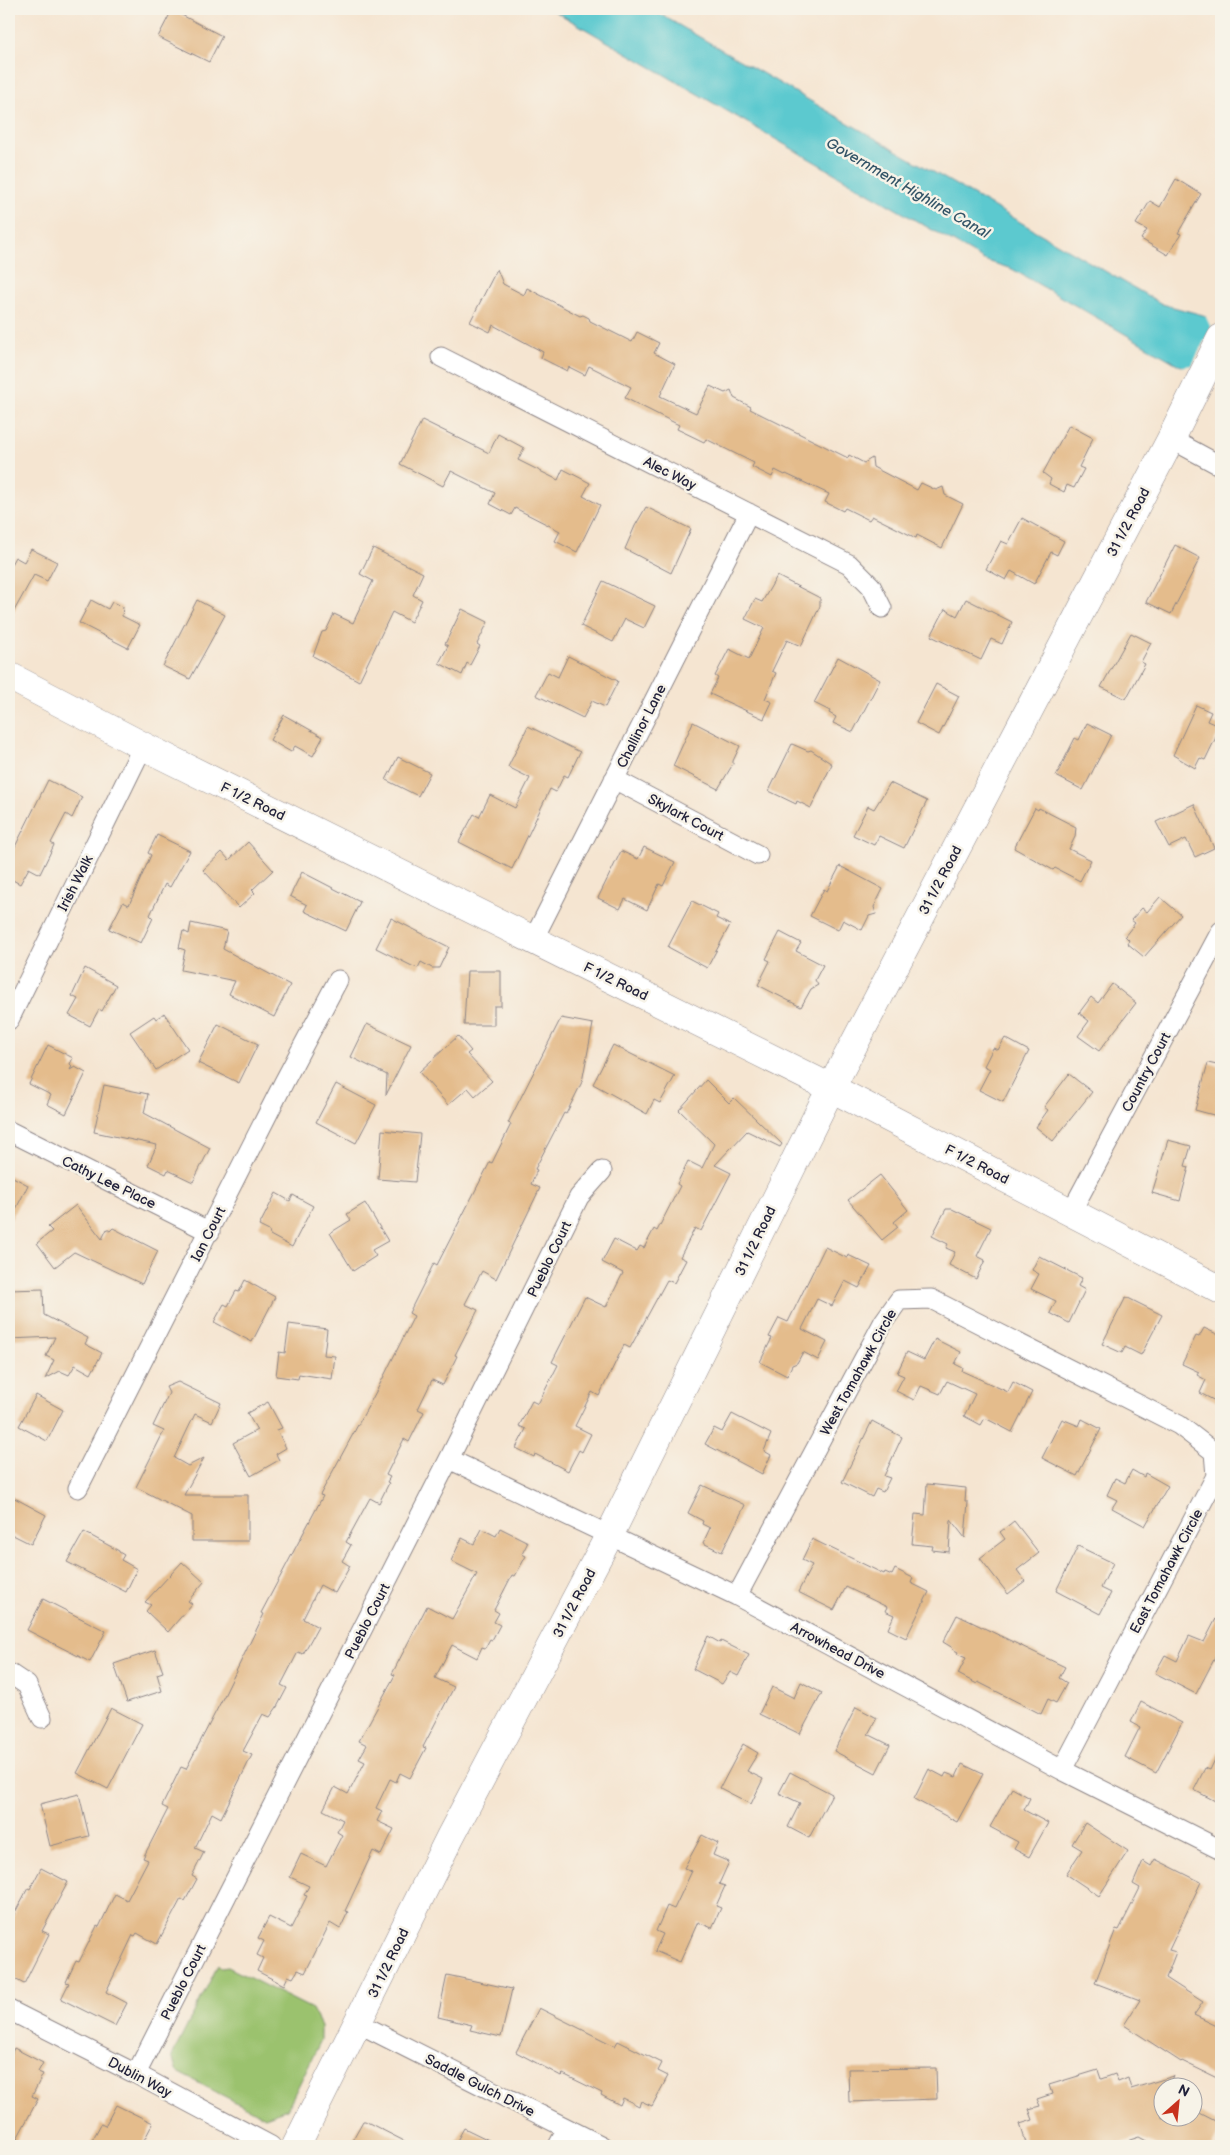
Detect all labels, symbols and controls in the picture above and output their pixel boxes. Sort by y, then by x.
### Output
water label: Government Highline Canal [823,134,993,243]
street label: Alec Way [641,453,700,494]
street label: 31 1/2 Road [1103,485,1154,560]
street label: Challinor Lane [613,682,670,771]
street label: F 1/2 Road [218,779,288,824]
street label: Skylark Court [645,790,727,845]
street label: 31 1/2 Road [915,843,966,918]
street label: Irish Walk [54,852,97,914]
street label: F 1/2 Road [581,959,651,1004]
street label: Country Court [1118,1029,1175,1115]
street label: F 1/2 Road [942,1141,1012,1188]
street label: Cathy Lee Place [59,1152,159,1213]
street label: Ian Court [187,1203,230,1264]
street label: 31 1/2 Road [731,1204,780,1279]
street label: Pueblo Court [524,1218,576,1300]
street label: West Tomahawk Circle [817,1306,900,1438]
street label: East Tomahawk Circle [1126,1506,1206,1636]
street label: 31 1/2 Road [549,1566,600,1641]
street label: Pueblo Court [341,1580,394,1662]
street label: Arrowhead Drive [788,1618,888,1682]
street label: 31 1/2 Road [364,1926,413,2001]
street label: Pueblo Court [157,1941,210,2023]
street label: Saddle Gulch Drive [422,2050,537,2120]
street label: Dublin Way [105,2054,175,2102]
north arrow [1152,2078,1202,2128]
text: N [1175,2081,1192,2101]

